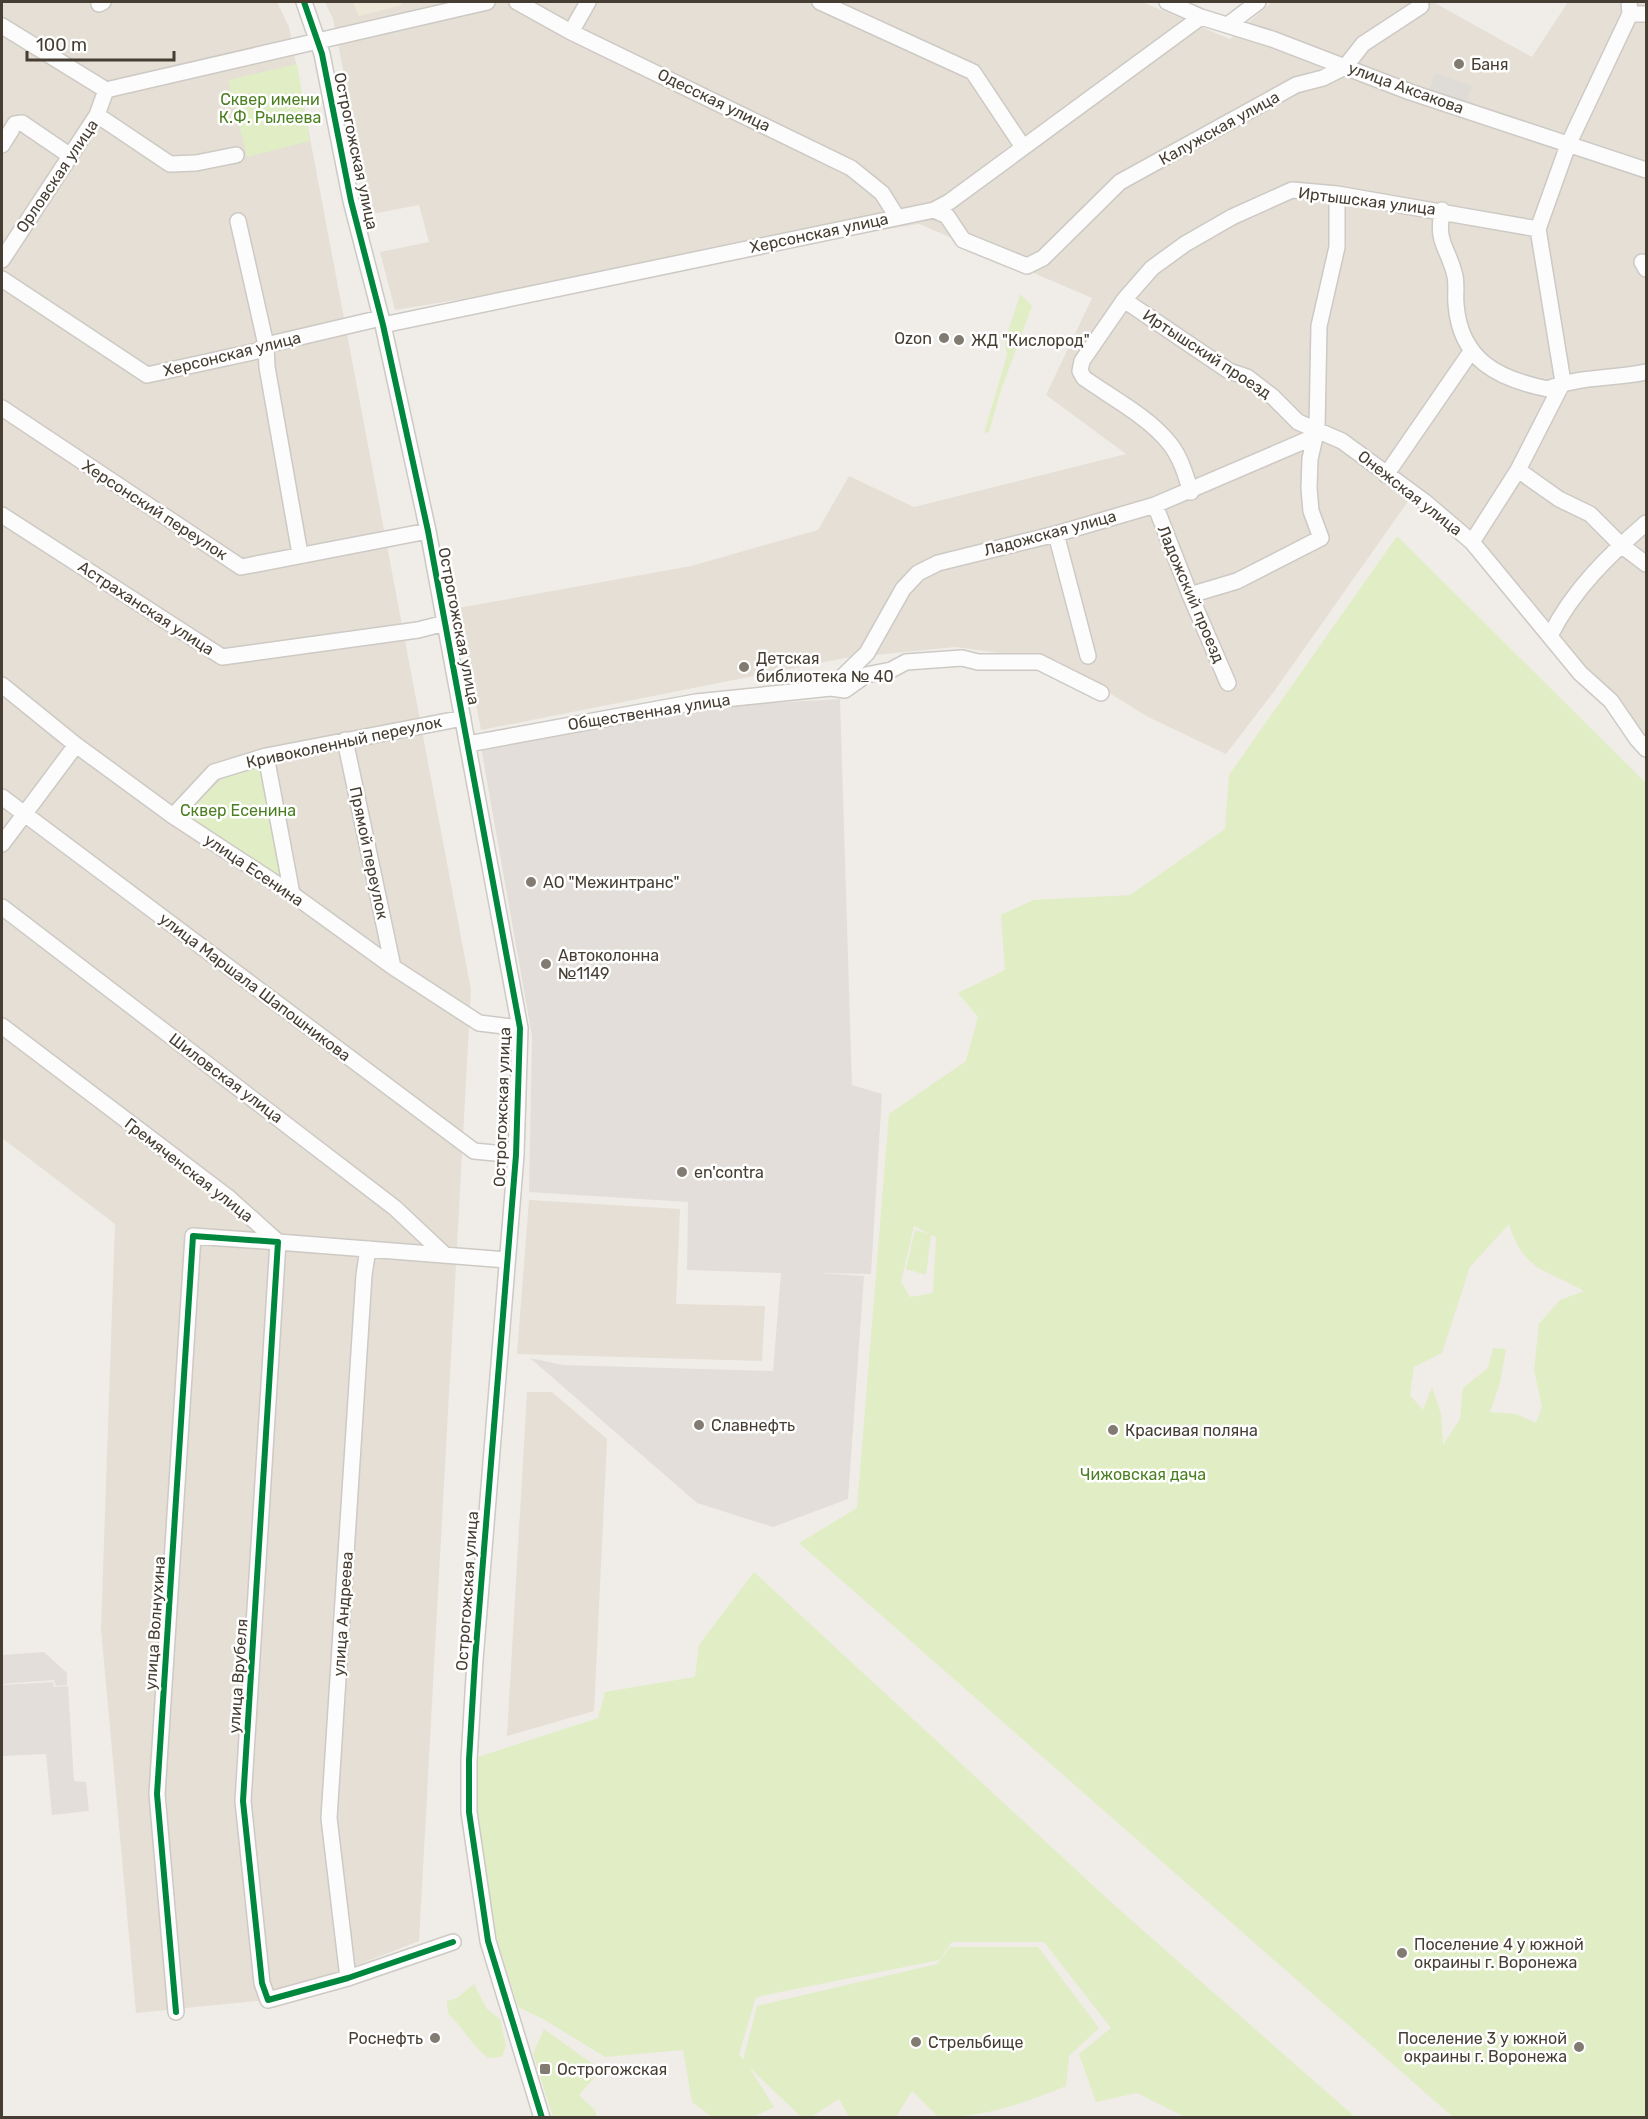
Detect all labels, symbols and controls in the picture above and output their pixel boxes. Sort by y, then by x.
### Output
scale bar [27,24,174,62]
text: 100 m [36,34,87,56]
place label: Баня [1471,55,1509,74]
marker: Баня [1452,57,1466,71]
street label: улица Аксакова [1346,58,1466,118]
street label: Одесская улица [655,64,773,136]
street label: Острогожская улица [330,71,382,231]
street label: Калужская улица [1155,87,1283,169]
park label: Сквер имени К.Ф. Рылеева [219,90,321,127]
street label: Орловская улица [12,116,102,236]
street label: Иртышская улица [1297,183,1437,219]
street label: Херсонская улица [748,209,890,257]
street label: Иртышский проезд [1139,305,1275,403]
street label: Херсонская улица [161,328,303,380]
place label: Ozon [894,329,932,348]
marker: Ozon [937,331,951,345]
place label: ЖД "Кислород" [971,331,1090,350]
marker: ЖД "Кислород" [952,333,966,347]
street label: Онежская улица [1354,446,1466,540]
street label: Херсонский переулок [79,456,231,564]
street label: Ладожская улица [982,506,1118,560]
street label: Ладожский проезд [1153,522,1229,666]
street label: Острогожская улица [434,546,484,706]
street label: Астраханская улица [74,557,218,659]
place label: Детская библиотека № 40 [756,649,894,686]
marker: Детская библиотека № 40 [737,660,751,674]
street label: Общественная улица [567,690,731,734]
street label: Кривоколенный переулок [244,712,444,772]
street label: Прямой переулок [346,785,392,922]
park label: Сквер Есенина [180,801,296,820]
street label: улица Есенина [201,830,307,910]
place label: АО "Межинтранс" [543,873,680,892]
marker: АО "Межинтранс" [524,875,538,889]
street label: улица Маршала Шапошникова [156,909,354,1065]
place label: Автоколонна №1149 [558,946,659,983]
marker: Автоколонна №1149 [539,957,553,971]
street label: Острогожская улица [490,1027,514,1187]
street label: Шиловская улица [165,1029,287,1127]
street label: Гремяченская улица [121,1114,257,1226]
place label: en'contra [694,1163,764,1182]
marker: en'contra [675,1165,689,1179]
place label: Cлавнефть [711,1416,795,1435]
marker: Cлавнефть [692,1418,706,1432]
place label: Красивая поляна [1125,1421,1258,1440]
marker: Красивая поляна [1106,1423,1120,1437]
park label: Чижовская дача [1080,1465,1206,1484]
street label: Острогожская улица [452,1510,482,1672]
street label: улица Андреева [329,1551,357,1677]
street label: улица Волнухина [141,1555,169,1691]
street label: улица Врубеля [225,1618,251,1734]
place label: Поселение 4 у южной окраины г. Воронежа [1414,1935,1584,1972]
marker: Поселение 4 у южной окраины г. Воронежа [1395,1946,1409,1960]
place label: Роснефть [348,2029,423,2048]
place label: Поселение 3 у южной окраины г. Воронежа [1398,2029,1567,2066]
marker: Роснефть [428,2031,442,2045]
place label: Стрельбище [928,2033,1024,2052]
marker: Стрельбище [909,2035,923,2049]
marker: Поселение 3 у южной окраины г. Воронежа [1572,2040,1586,2054]
place label: Острогожская [557,2060,667,2079]
marker: Острогожская [538,2062,552,2076]

